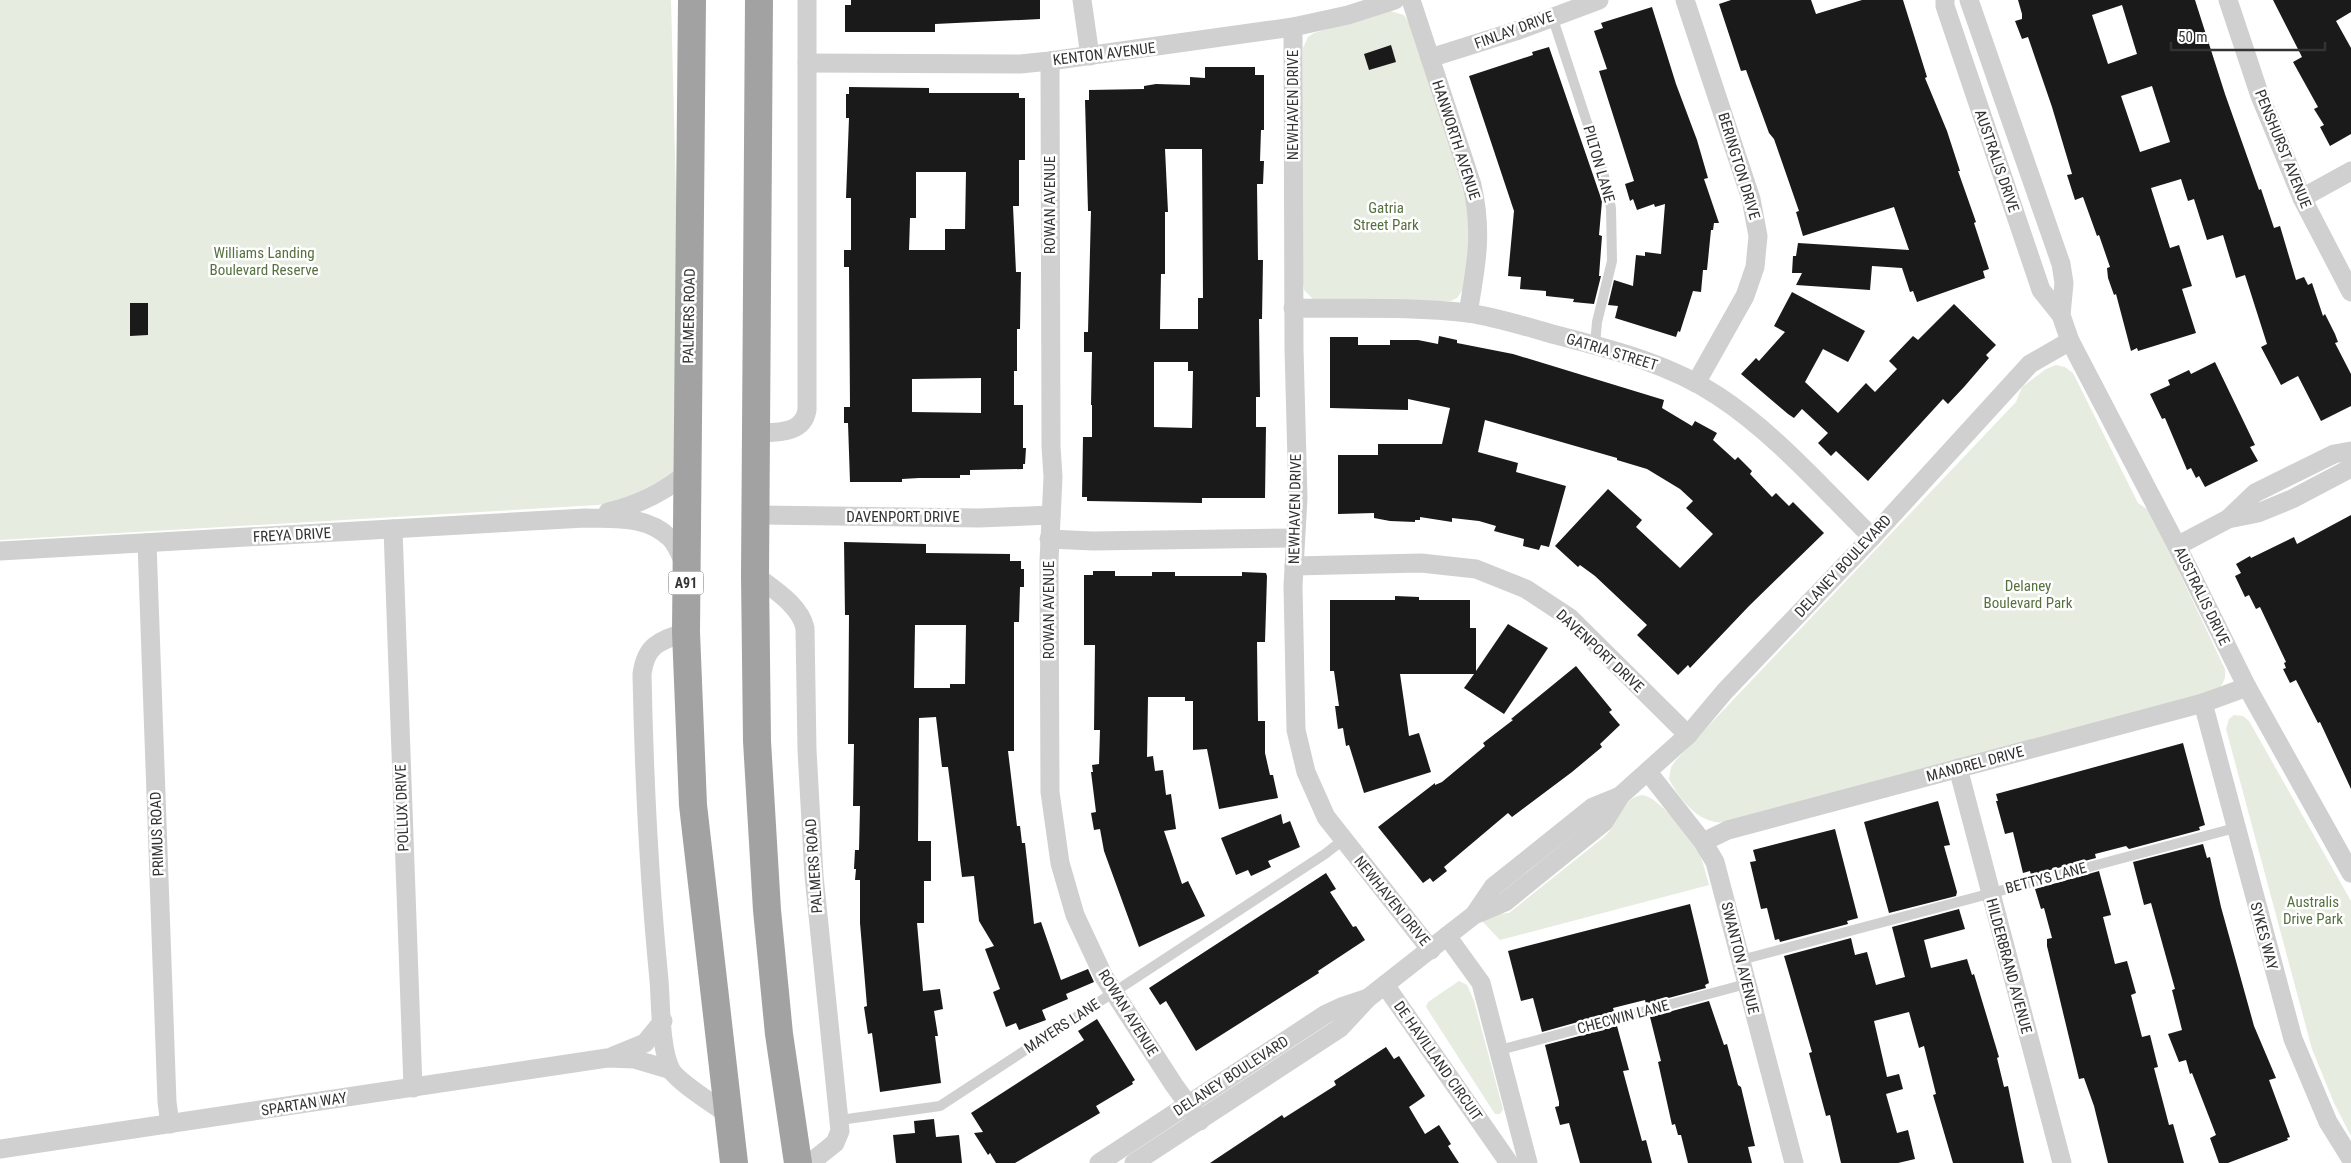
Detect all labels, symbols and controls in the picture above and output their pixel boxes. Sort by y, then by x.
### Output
street label: FINLAY DRIVE [1472,7,1556,53]
scale bar [2171,20,2325,52]
text: 50 m [2178,28,2208,46]
street label: KENTON AVENUE [1052,39,1156,69]
street label: NEWHAVEN DRIVE [1284,50,1302,160]
street label: HANWORTH AVENUE [1428,78,1484,202]
street label: PENSHURST AVENUE [2251,87,2315,211]
street label: AUSTRALIS DRIVE [1971,107,2023,215]
street label: BERINGTON DRIVE [1714,110,1764,222]
street label: PILTON LANE [1579,123,1619,205]
street label: ROWAN AVENUE [1041,156,1059,254]
park label: Gatria Street Park [1353,199,1419,234]
park label: Williams Landing Boulevard Reserve [209,244,319,279]
street label: PALMERS ROAD [679,268,699,364]
street label: GATRIA STREET [1564,330,1660,375]
street label: NEWHAVEN DRIVE [1285,454,1305,564]
street label: DAVENPORT DRIVE [846,508,960,526]
street label: DELANEY BOULEVARD [1791,511,1895,621]
street label: FREYA DRIVE [253,524,331,546]
street label: AUSTRALIS DRIVE [2170,544,2234,648]
street label: ROWAN AVENUE [1040,561,1058,659]
road number: A91 [668,572,704,594]
park label: Delaney Boulevard Park [1984,577,2073,612]
street label: DAVENPORT DRIVE [1552,606,1648,696]
street label: MANDREL DRIVE [1924,742,2026,786]
street label: POLLUX DRIVE [391,764,413,852]
street label: PRIMUS ROAD [147,791,167,877]
street label: PALMERS ROAD [802,818,826,914]
street label: NEWHAVEN DRIVE [1350,852,1434,950]
street label: BETTYS LANE [2003,859,2089,897]
park label: Australis Drive Park [2283,893,2343,928]
street label: HILDERBRAND AVENUE [1982,896,2036,1036]
street label: SWANTON AVENUE [1717,900,1763,1016]
street label: SYKES WAY [2246,900,2282,972]
street label: ROWAN AVENUE [1094,966,1162,1060]
street label: MAYERS LANE [1021,995,1103,1057]
street label: CHECWIN LANE [1575,996,1671,1038]
street label: DE HAVILLAND CIRCUIT [1390,998,1486,1124]
street label: DELANEY BOULEVARD [1170,1032,1292,1120]
street label: SPARTAN WAY [260,1088,348,1120]

